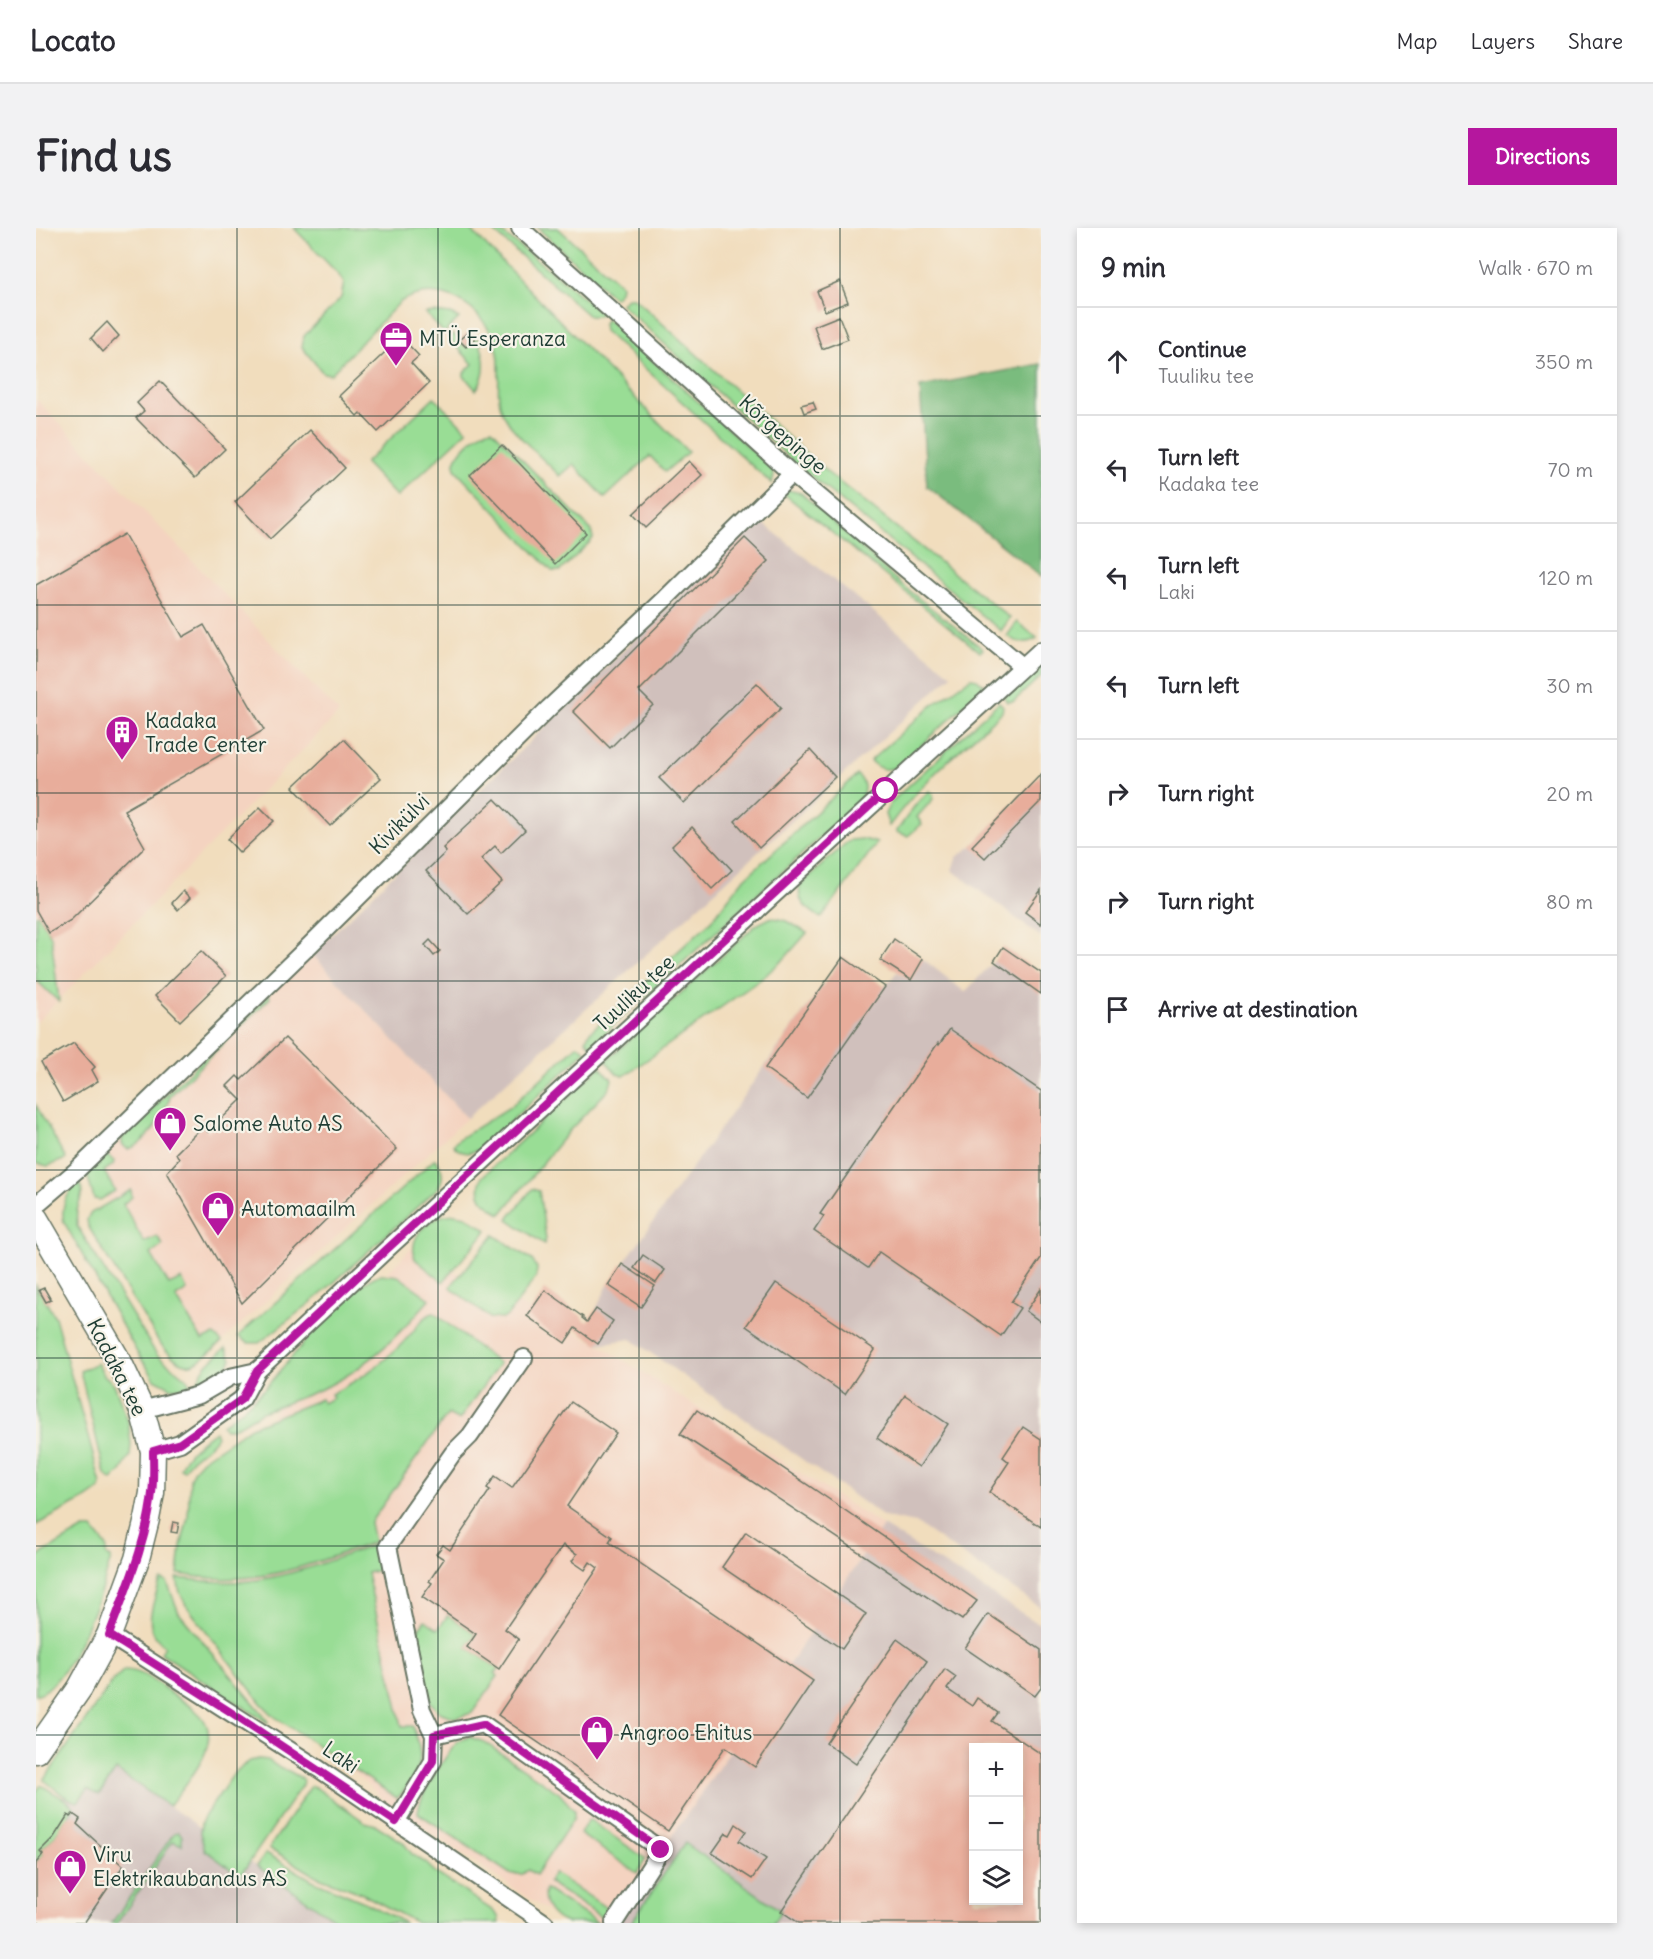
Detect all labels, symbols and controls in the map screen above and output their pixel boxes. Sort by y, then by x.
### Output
text: Locato [30,23,116,59]
text: Map [1397,28,1437,55]
text: Layers [1470,28,1535,55]
text: Share [1568,28,1623,55]
button: Directions [1468,128,1617,185]
text: Find us [36,130,172,182]
text: 9 min [1101,251,1166,284]
text: Walk · 670 m [1479,255,1593,280]
office icon: MTÜ Esperanza [378,320,414,367]
place label: MTÜ Esperanza [419,325,566,352]
text: Continue [1158,335,1247,363]
icon: ahead [1101,345,1134,378]
text: 350 m [1535,349,1593,374]
text: Tuuliku tee [1158,363,1254,388]
street label: Kõrgepinge [733,388,833,480]
text: Turn left [1158,443,1239,471]
icon: left [1101,453,1134,486]
text: 70 m [1548,457,1593,482]
text: Kadaka tee [1158,471,1259,496]
text: Turn left [1158,551,1239,579]
icon: left [1101,561,1134,594]
text: 120 m [1539,565,1593,590]
text: Laki [1158,579,1195,604]
icon: left [1101,669,1134,702]
text: Turn left [1158,671,1239,699]
text: 30 m [1546,673,1593,698]
place label: Kadaka Trade Center [145,707,267,758]
building icon: Kadaka Trade Center [104,714,140,761]
route start [872,777,898,803]
icon: right [1101,777,1134,810]
text: Turn right [1158,779,1254,807]
text: 20 m [1547,781,1593,806]
street label: Kivikülvi [363,788,435,860]
icon: right [1101,885,1134,918]
text: Turn right [1158,887,1254,915]
text: 80 m [1546,889,1593,914]
street label: Tuuliku tee [588,949,680,1037]
icon: arrive [1101,993,1134,1026]
text: Arrive at destination [1158,995,1358,1023]
shop icon: Salome Auto AS [152,1105,188,1152]
place label: Salome Auto AS [193,1110,343,1137]
shop icon: Automaailm [200,1190,236,1237]
place label: Automaailm [241,1195,356,1222]
street label: Kadaka tee [81,1314,153,1420]
shop icon: Angroo Ehitus [579,1714,615,1761]
place label: Angroo Ehitus [620,1719,752,1746]
street label: Laki [317,1735,365,1779]
map controls [969,1743,1023,1905]
button: + [969,1743,1023,1797]
button: − [969,1797,1023,1851]
route end [647,1836,673,1862]
place label: Viru Elektrikaubandus AS [93,1841,287,1892]
shop icon: Viru Elektrikaubandus AS [52,1848,88,1895]
button: layers [969,1851,1023,1905]

